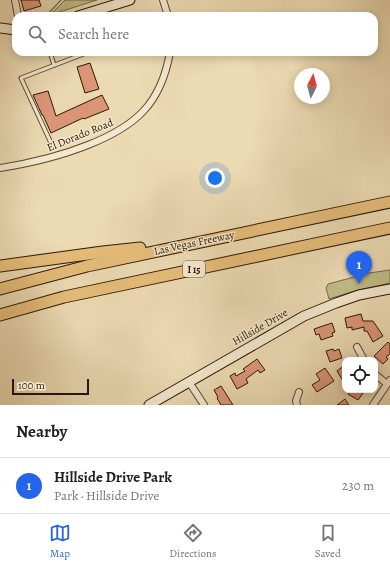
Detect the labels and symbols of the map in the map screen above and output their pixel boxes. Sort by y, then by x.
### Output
north arrow [294,68,330,104]
street label: El Dorado Road [45,115,115,155]
your location [205,168,225,188]
street label: Las Vegas Freeway [152,227,236,259]
pin: 1 [346,251,372,284]
road number: I 15 [183,261,205,277]
street label: Hillside Drive [229,305,291,349]
scale bar [12,377,89,396]

